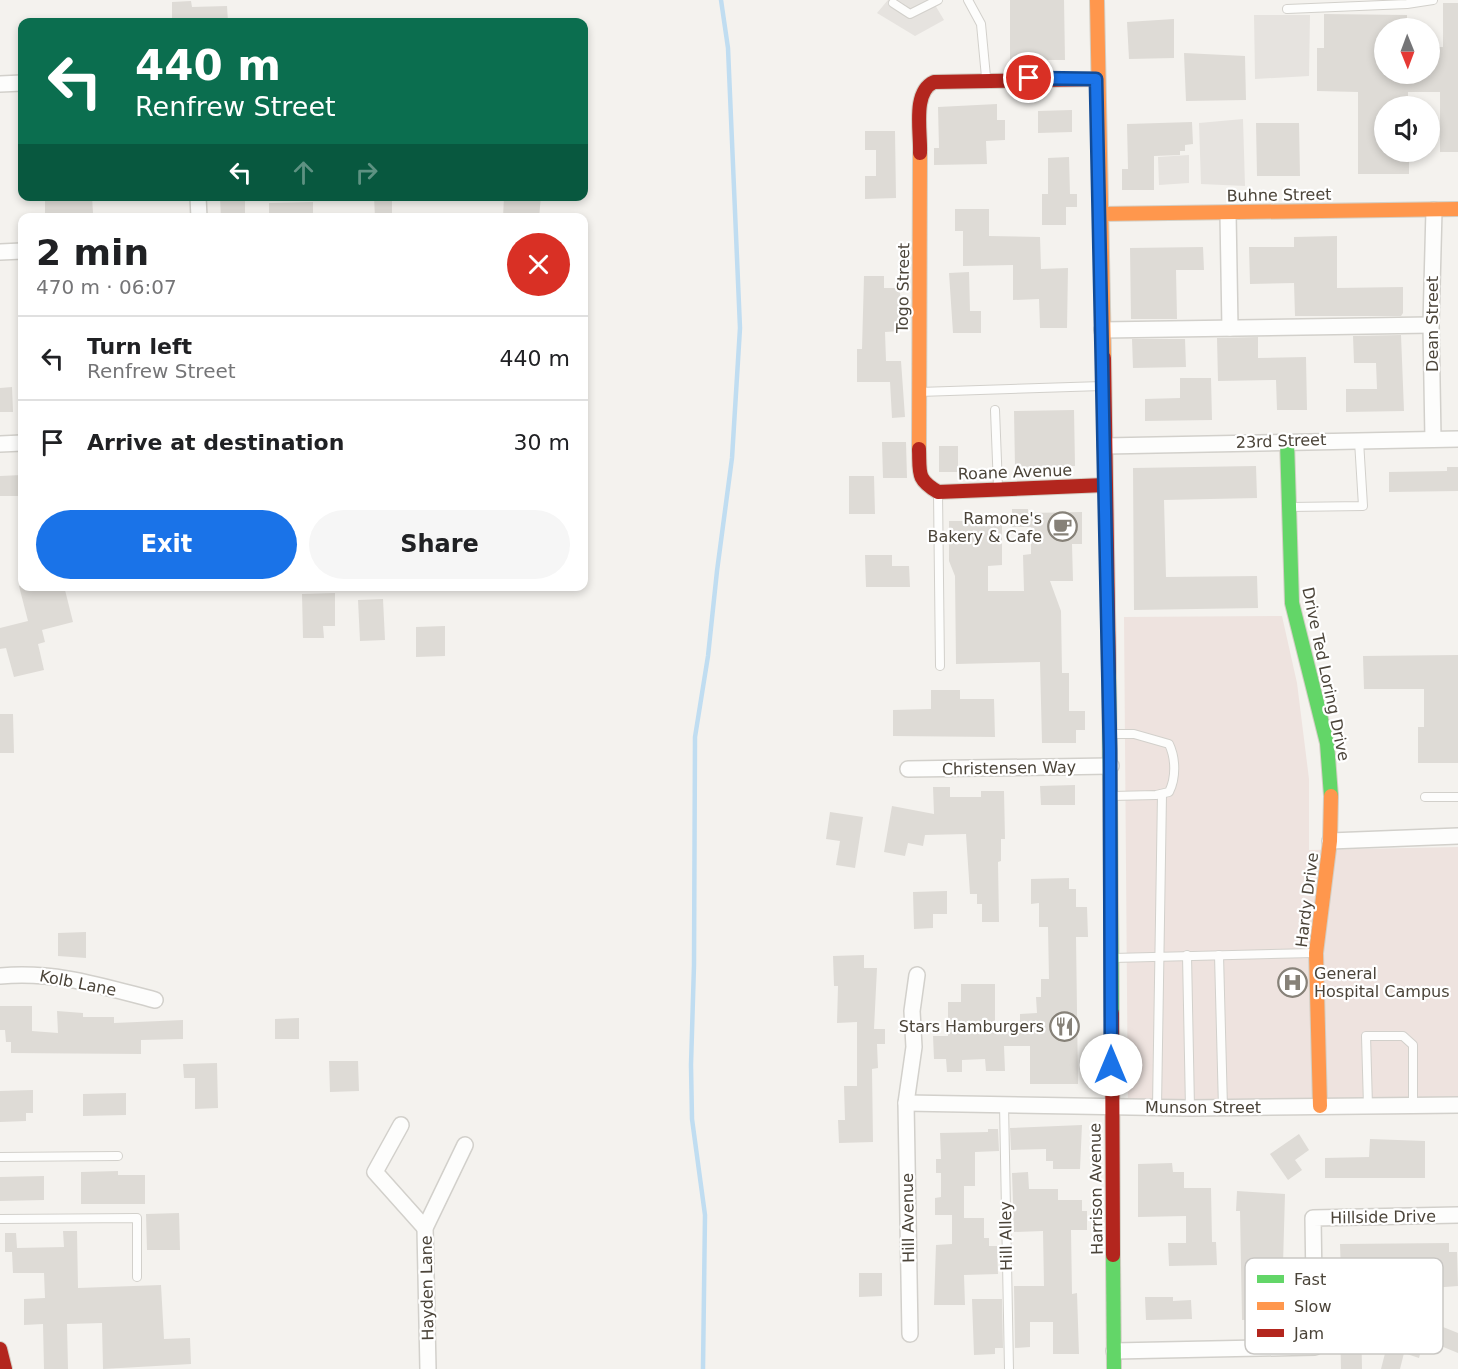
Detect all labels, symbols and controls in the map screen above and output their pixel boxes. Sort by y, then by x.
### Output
north arrow [1374,18,1440,84]
map controls [1374,18,1440,162]
text: 440 m [135,41,281,90]
icon: left [36,42,114,120]
pin [1003,52,1054,103]
icon: arrive [1012,61,1045,94]
text: Renfrew Street [135,91,336,122]
button: sound [1374,96,1440,162]
icon: left [224,156,257,189]
icon: ahead [287,156,320,189]
icon: right [350,156,383,189]
street label: Buhne Street [1226,185,1332,205]
text: 2 min [36,232,149,273]
button: close [507,233,570,296]
street label: Togo Street [893,243,913,334]
text: 470 m · 06:07 [36,275,177,299]
street label: Dean Street [1423,276,1442,372]
text: Turn left [87,334,192,359]
icon: left [36,342,69,375]
text: 440 m [500,346,570,371]
text: Renfrew Street [87,359,236,383]
icon: arrive [36,426,69,459]
text: Arrive at destination [87,430,344,455]
text: 30 m [514,430,570,455]
street label: 23rd Street [1235,430,1327,452]
street label: Roane Avenue [957,461,1073,483]
place label: Ramone's Bakery & Cafe [928,509,1042,546]
button: Exit [36,510,297,579]
button: Share [309,510,570,579]
cafe icon: Ramone's Bakery & Cafe [1047,511,1079,543]
street label: Drive Ted Loring Drive [1298,585,1354,763]
street label: Christensen Way [942,757,1076,779]
street label: Hardy Drive [1292,851,1322,949]
place label: General Hospital Campus [1314,964,1450,1001]
street label: Kolb Lane [38,966,118,1000]
hospital icon: General Hospital Campus [1277,966,1309,998]
restaurant icon: Stars Hamburgers [1049,1010,1081,1042]
place label: Stars Hamburgers [899,1017,1044,1036]
position arrow [1079,1033,1143,1097]
street label: Munson Street [1145,1098,1261,1117]
street label: Harrison Avenue [1085,1123,1107,1255]
street label: Hill Avenue [898,1173,918,1263]
street label: Hill Alley [996,1201,1016,1271]
street label: Hillside Drive [1330,1207,1436,1227]
street label: Hayden Lane [417,1235,437,1341]
legend [1245,1258,1443,1354]
text: Fast [1294,1270,1326,1289]
text: Slow [1294,1297,1331,1316]
text: Jam [1293,1324,1324,1343]

